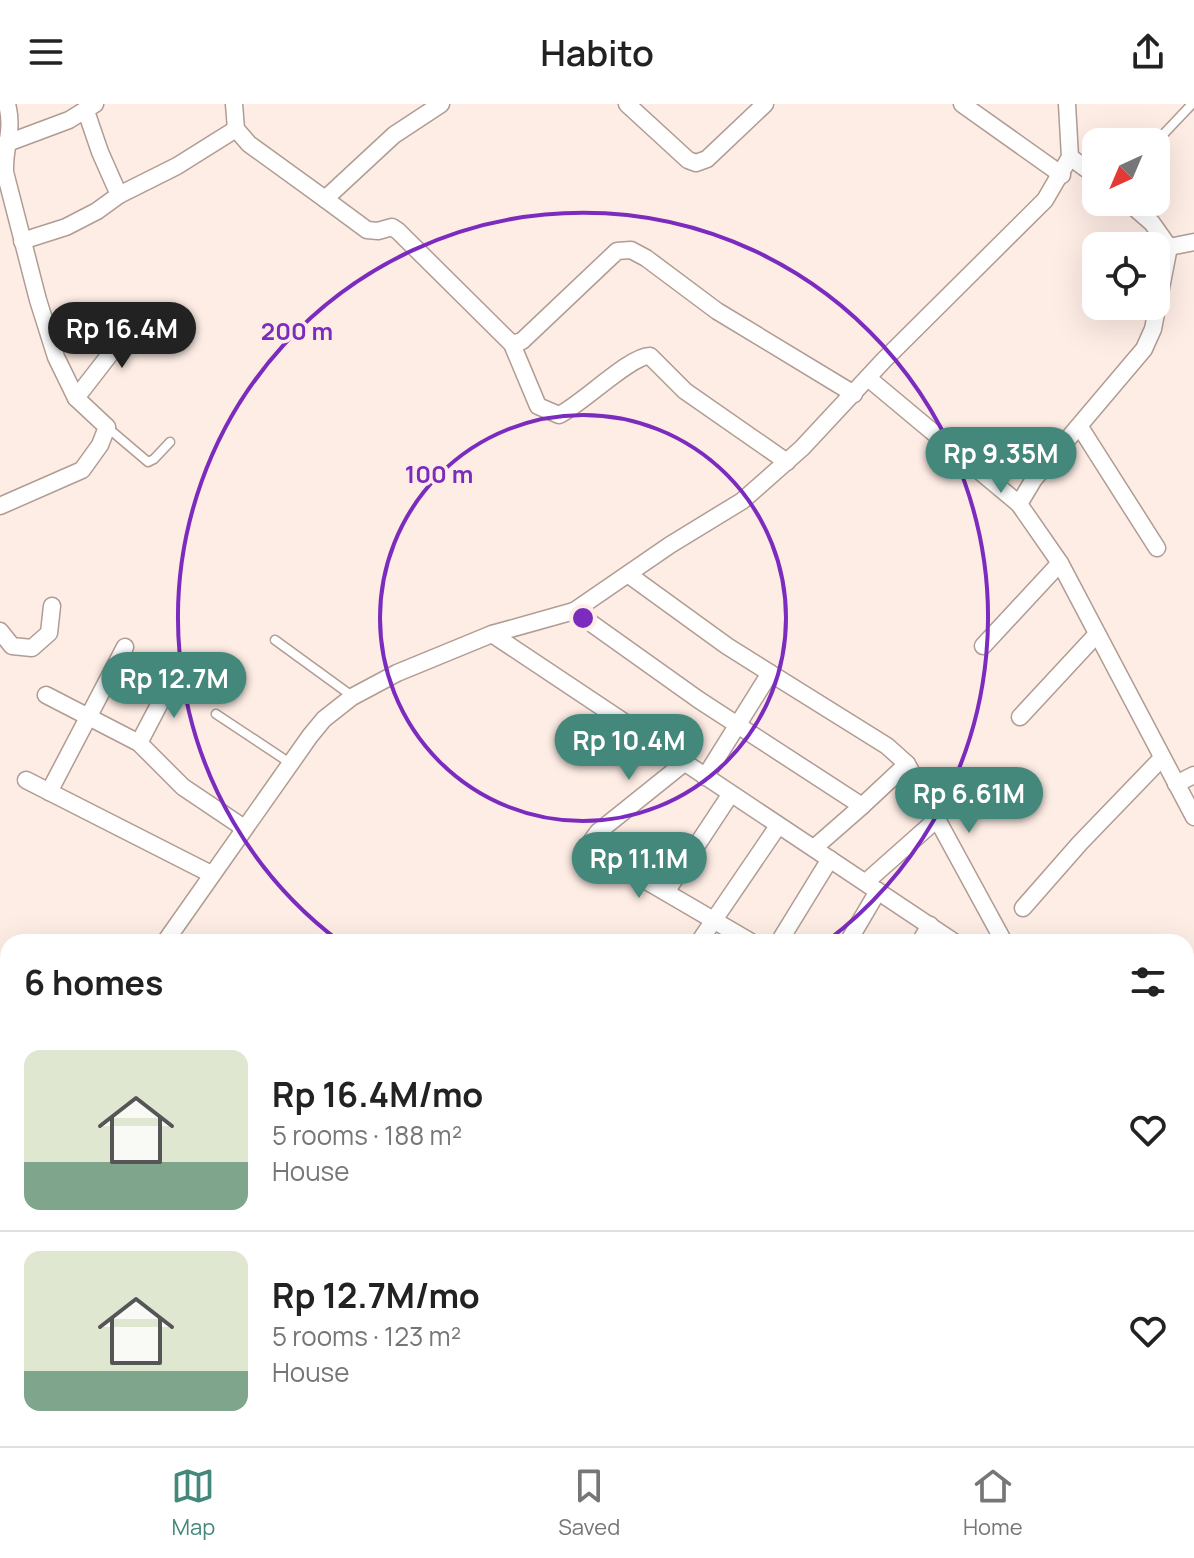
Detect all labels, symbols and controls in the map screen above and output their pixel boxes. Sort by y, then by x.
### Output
text: Habito [540,28,654,77]
icon: menu [24,30,68,74]
icon: share [1126,30,1170,74]
north arrow [1082,128,1170,216]
map controls [1082,128,1170,320]
button: locate [1082,232,1170,320]
pin: Rp 16.4M [39,302,205,370]
text: Rp 16.4M [66,310,178,346]
text: 200 m [261,314,333,347]
pin: Rp 9.35M [918,427,1084,495]
text: Rp 9.35M [944,435,1058,471]
text: 100 m [405,457,473,490]
centre of rings [569,604,597,632]
pin: Rp 12.7M [91,652,257,720]
text: Rp 12.7M [119,660,229,696]
pin: Rp 10.4M [546,714,712,782]
text: Rp 10.4M [573,722,685,758]
pin: Rp 6.61M [886,767,1052,835]
text: Rp 6.61M [913,775,1025,811]
pin: Rp 11.1M [556,832,722,900]
text: Rp 11.1M [590,840,688,876]
text: 6 homes [24,959,163,1005]
icon: filters [1126,960,1170,1004]
text: Rp 16.4M/mo [272,1071,483,1117]
icon: home [88,1082,184,1178]
icon: heart [1126,1108,1170,1152]
text: 5 rooms · 188 m² [272,1117,462,1153]
text: House [272,1153,349,1189]
text: Rp 12.7M/mo [272,1272,480,1318]
icon: home [88,1283,184,1379]
icon: heart [1126,1309,1170,1353]
text: 5 rooms · 123 m² [272,1318,461,1354]
text: House [272,1354,349,1390]
tab: Map [171,1464,215,1542]
tab: Saved [558,1464,620,1542]
tab: Home [963,1464,1023,1542]

